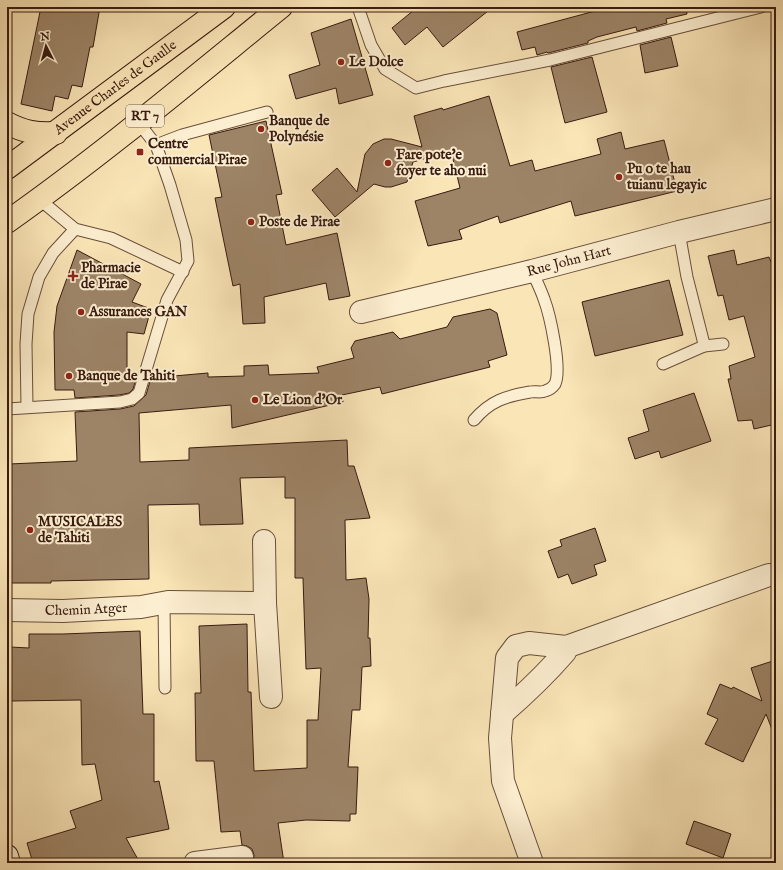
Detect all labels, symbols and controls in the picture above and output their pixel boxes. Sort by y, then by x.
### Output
north arrow [26,26,66,66]
text: N [39,30,51,45]
street label: Avenue Charles de Gaulle [50,36,181,140]
place label: Le Dolce [349,53,404,71]
marker: Le Dolce [336,57,346,67]
road number: RT 7 [126,105,164,127]
place label: Banque de Polynésie [269,112,330,146]
marker: Banque de Polynésie [256,124,266,134]
place label: Centre commercial Pirae [148,135,247,169]
place label: Fare pote'e foyer te aho nui [396,146,487,180]
marker: Centre commercial Pirae [135,147,145,157]
marker: Fare pote'e foyer te aho nui [383,158,393,168]
place label: Pu o te hau tuianu legayic [626,160,707,194]
marker: Pu o te hau tuianu legayic [614,172,624,182]
place label: Poste de Pirae [259,213,341,231]
marker: Poste de Pirae [246,217,256,227]
street label: Rue John Hart [525,241,613,281]
place label: Pharmacie de Pirae [81,259,141,293]
marker: Pharmacie de Pirae [68,271,78,281]
place label: Assurances GAN [88,303,187,321]
marker: Assurances GAN [76,307,86,317]
place label: Banque de Tahiti [77,367,176,385]
marker: Banque de Tahiti [64,371,74,381]
place label: Le Lion d'Or [263,391,343,409]
marker: Le Lion d'Or [250,395,260,405]
place label: MUSICALES de Tahiti [38,513,122,547]
marker: MUSICALES de Tahiti [25,525,35,535]
street label: Chemin Atger [45,599,128,620]

